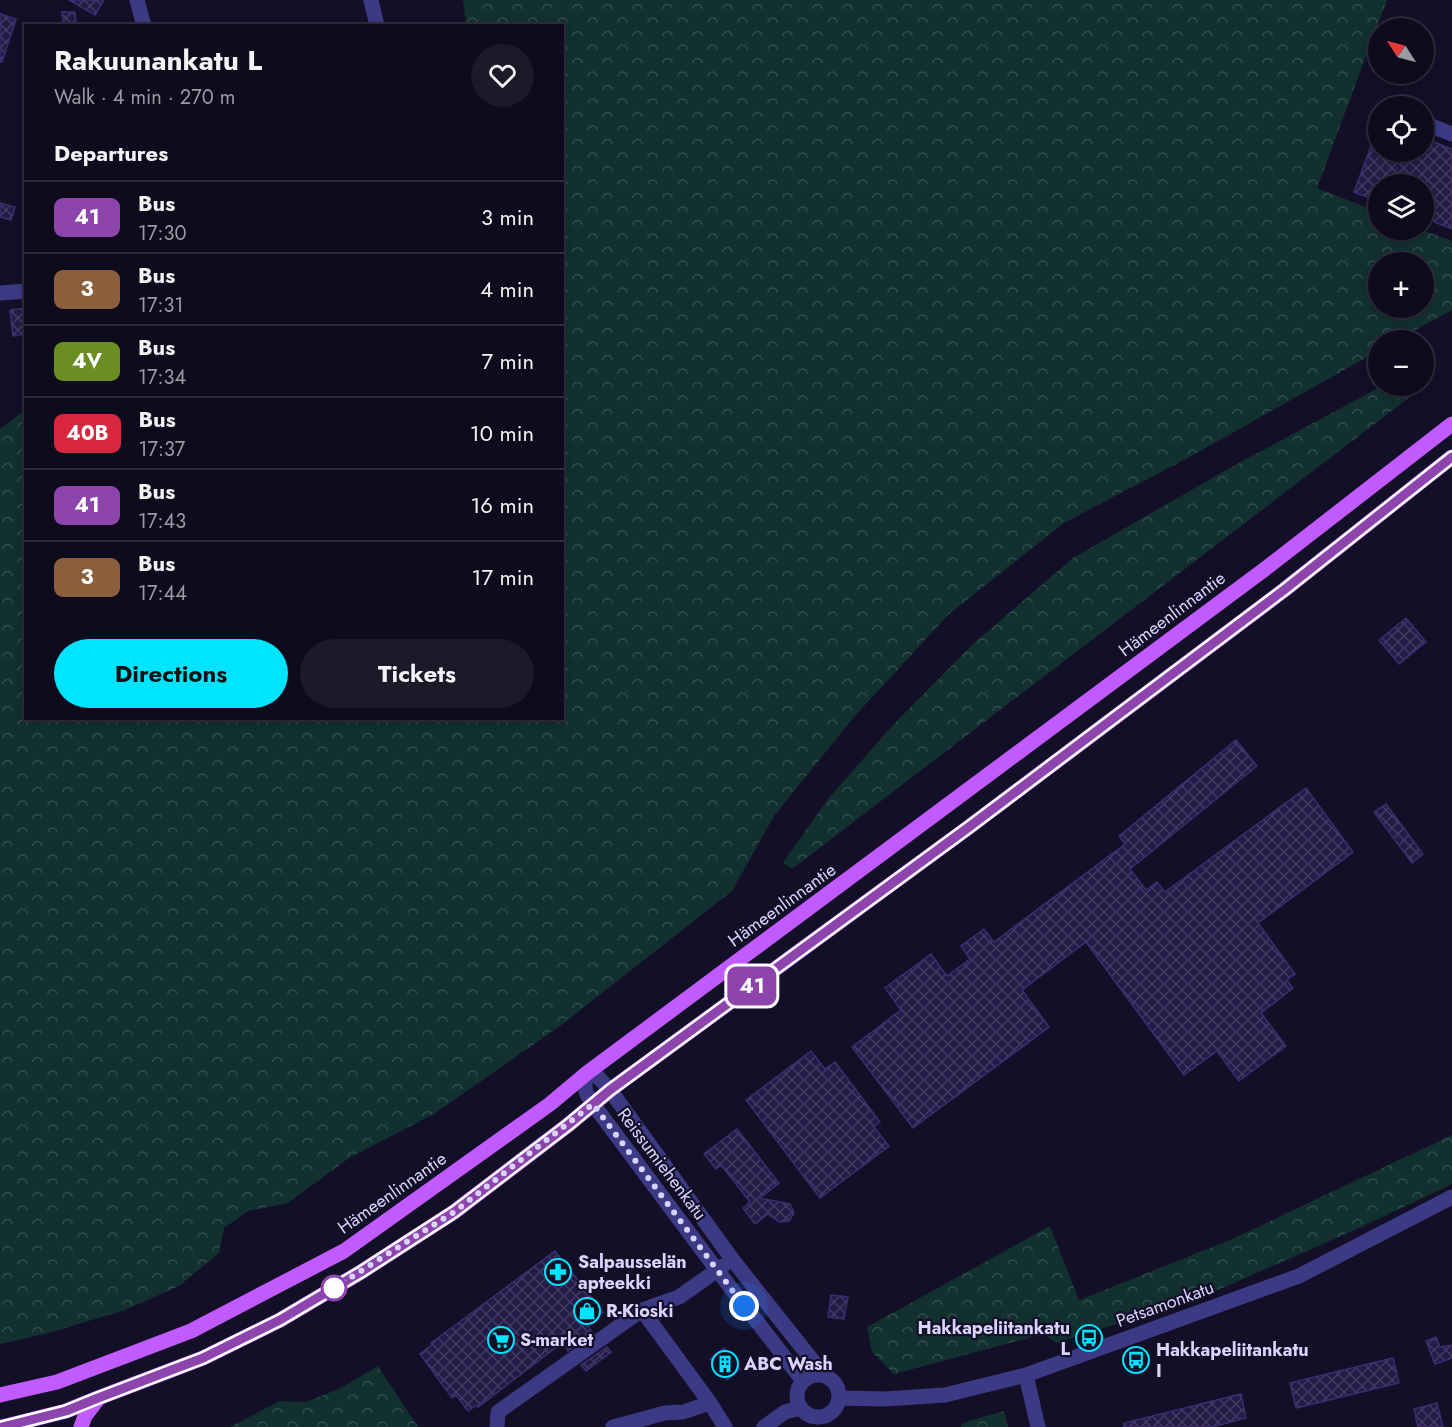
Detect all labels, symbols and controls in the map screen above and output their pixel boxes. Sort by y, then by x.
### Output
north arrow [1368,18,1434,84]
map controls [1368,18,1434,396]
text: Rakuunankatu L [54,40,262,81]
button: heart [471,44,534,107]
text: Walk · 4 min · 270 m [54,83,235,112]
button: locate [1368,96,1434,162]
text: Departures [54,137,168,169]
button: layers [1368,174,1434,240]
text: Bus [138,187,175,219]
text: 3 min [481,201,534,233]
text: 41 [74,202,100,232]
text: 17:30 [138,219,186,248]
button: + [1368,252,1434,318]
text: Bus [138,259,175,291]
text: 4 min [480,273,534,305]
text: 3 [80,274,94,304]
text: 17:31 [138,291,183,320]
button: − [1368,330,1434,396]
text: Bus [138,331,175,363]
text: 7 min [481,345,534,377]
text: 4V [72,346,102,376]
text: 17:34 [138,363,186,392]
text: Bus [139,403,176,435]
text: 10 min [470,417,534,449]
text: 40B [66,418,109,448]
text: 17:37 [139,435,185,464]
text: Bus [138,475,175,507]
text: 16 min [470,489,534,521]
text: 41 [74,490,100,520]
text: 17:43 [138,507,186,536]
text: Bus [138,547,175,579]
text: 17 min [472,561,534,593]
text: 3 [80,562,94,592]
street label: Hämeenlinnantie [1113,565,1231,663]
text: 17:44 [138,579,187,608]
button: Directions [54,639,288,708]
button: Tickets [300,639,534,708]
street label: Hämeenlinnantie [723,857,841,953]
line badge: 41 [725,966,779,1006]
text: 41 [739,971,765,1001]
street label: Reissumiehenkatu [611,1102,713,1226]
street label: Hämeenlinnantie [332,1146,452,1240]
place label: Salpausselän apteekki [578,1249,687,1296]
pharmacy icon: Salpausselän apteekki [543,1257,573,1287]
street label: Petsamonkatu [1112,1274,1218,1334]
unlabelled marker [321,1275,347,1301]
your location [729,1291,759,1321]
shop icon: R-Kioski [572,1296,602,1326]
place label: R-Kioski [606,1298,673,1324]
place label: Hakkapeliitankatu L [918,1315,1070,1362]
bus stop icon: Hakkapeliitankatu L [1074,1323,1104,1353]
supermarket icon: S-market [486,1325,516,1355]
place label: S-market [520,1327,594,1353]
place label: Hakkapeliitankatu I [1156,1337,1308,1384]
bus stop icon: Hakkapeliitankatu I [1121,1345,1151,1375]
building icon: ABC Wash [710,1349,740,1379]
place label: ABC Wash [743,1351,833,1377]

